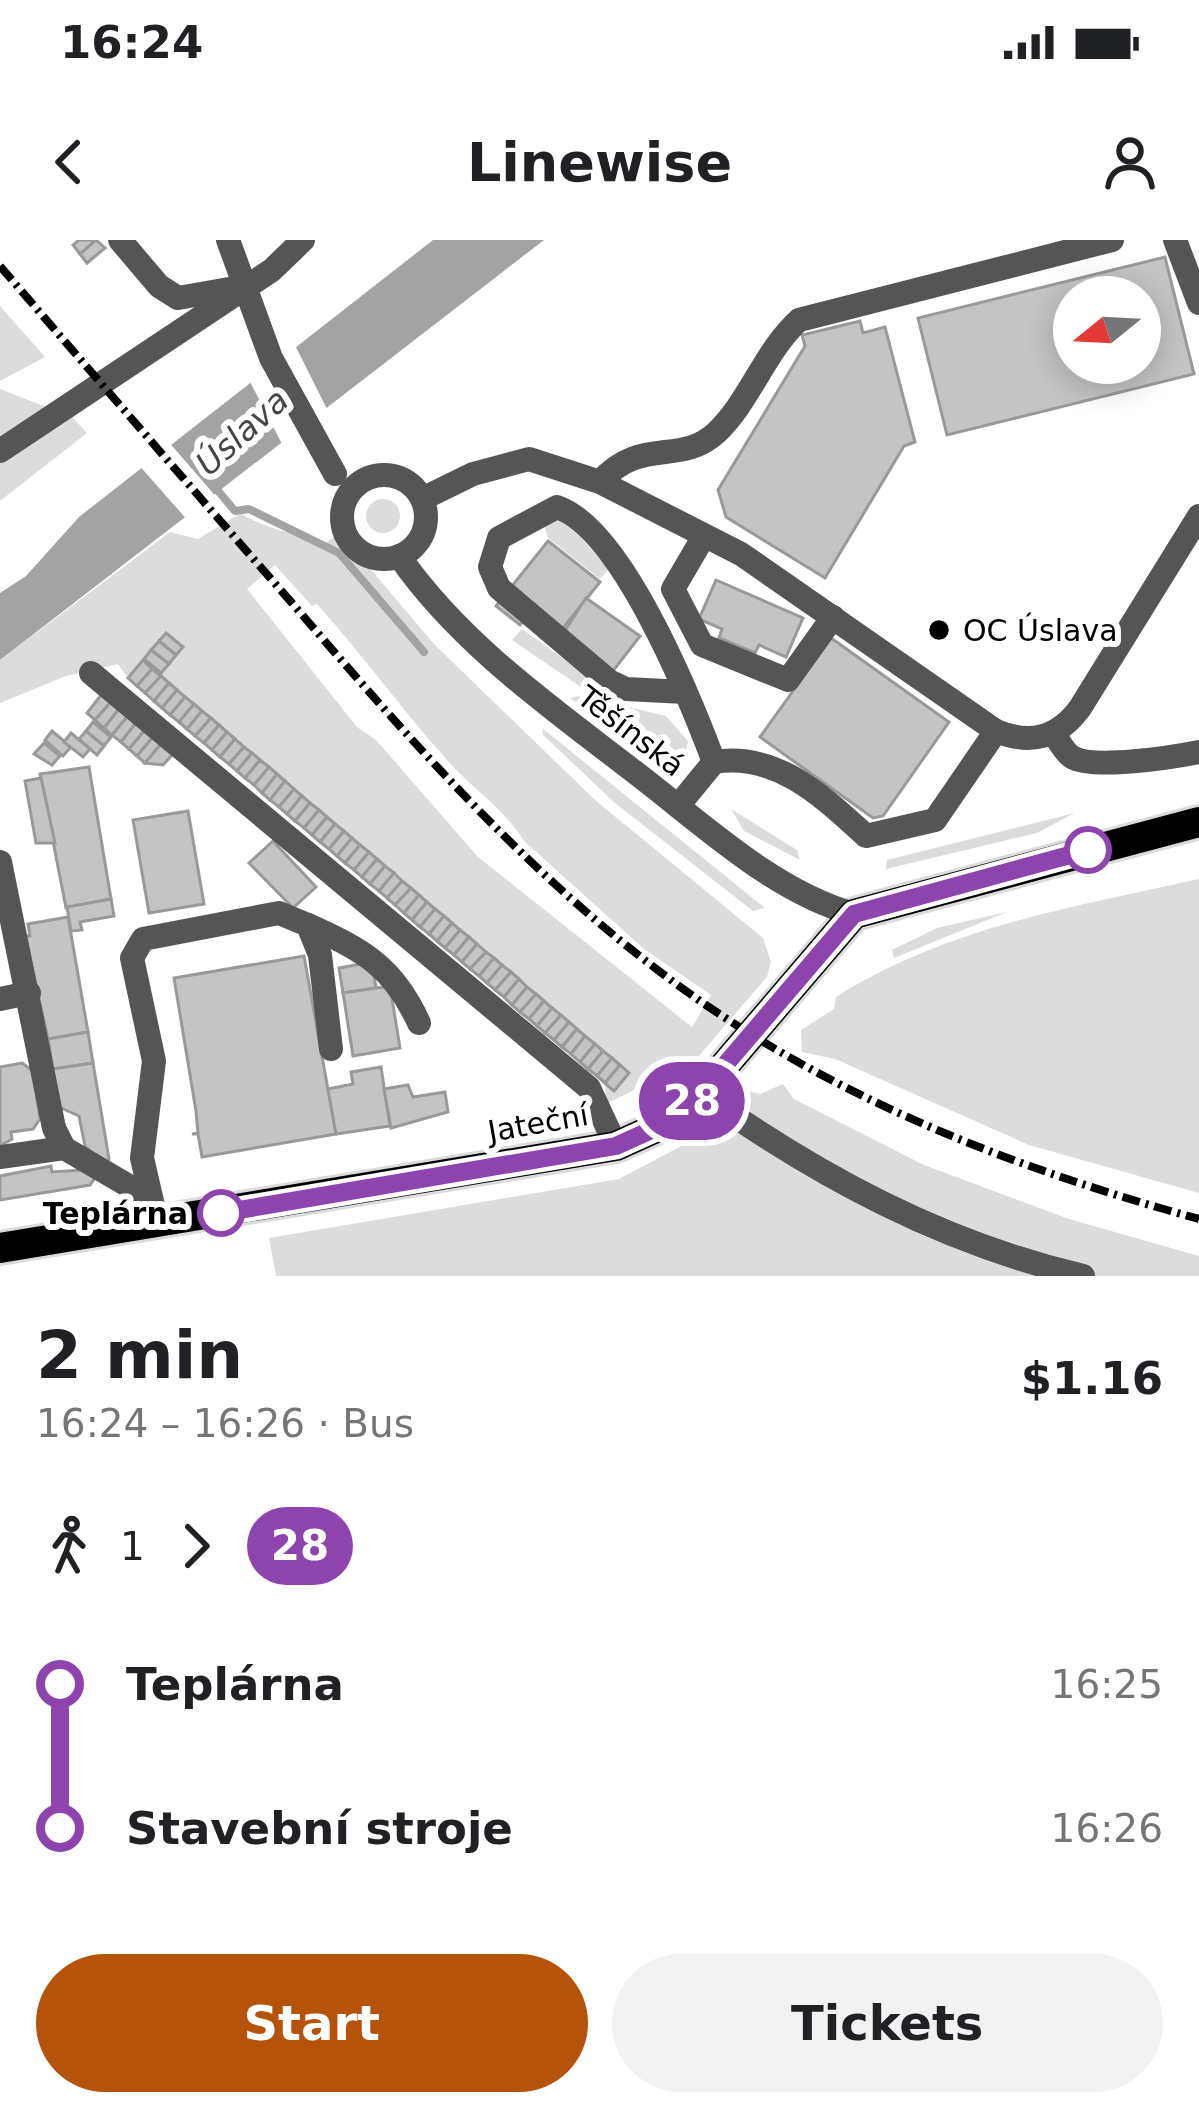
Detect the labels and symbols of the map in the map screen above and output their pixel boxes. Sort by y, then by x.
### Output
north arrow [1053,276,1161,384]
water label: Úslava [187,380,296,483]
place label: OC Úslava [963,612,1118,648]
marker: OC Úslava [926,617,952,643]
street label: Těšínská [570,678,691,783]
unlabelled marker [1066,828,1110,872]
line badge: 28 [638,1062,746,1140]
street label: Jateční [483,1097,593,1149]
marker: Teplárna [199,1191,243,1235]
place label: Teplárna [43,1196,188,1231]

